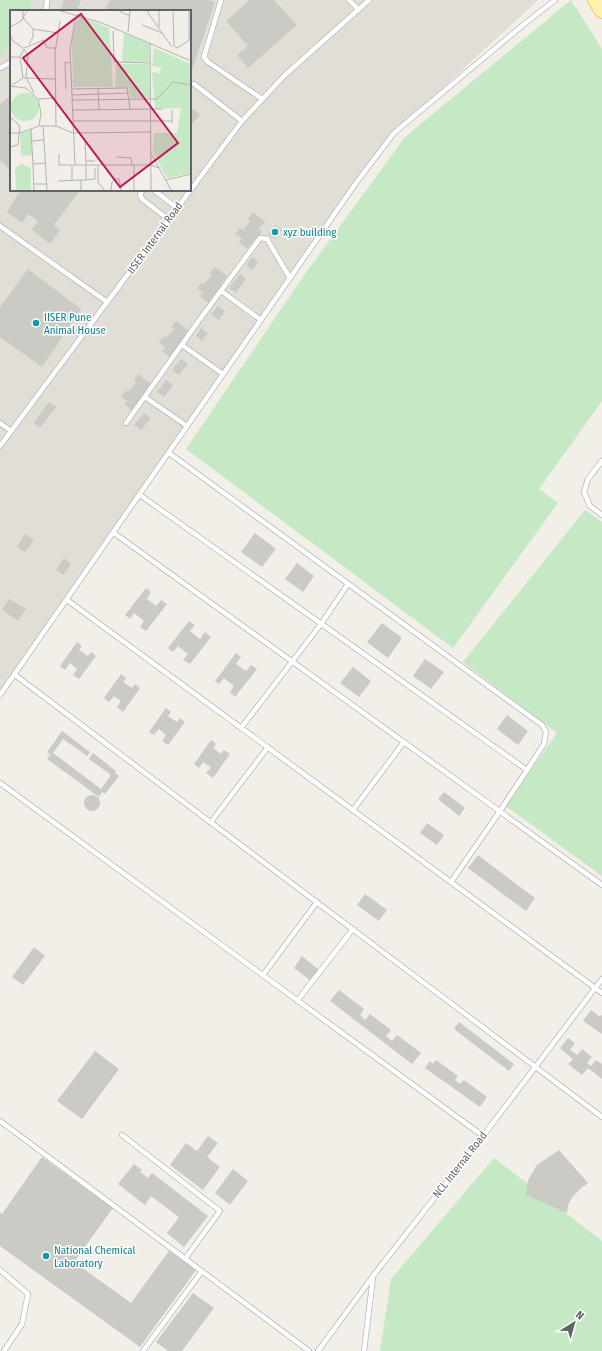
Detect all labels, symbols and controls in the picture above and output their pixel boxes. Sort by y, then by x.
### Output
inset map [10,10,191,191]
street label: IISER Internal Road [125,200,185,276]
place label: xyz building [283,226,337,239]
marker: xyz building [270,227,280,237]
place label: IISER Pune Animal House [44,311,106,337]
marker: IISER Pune Animal House [31,318,41,328]
street label: NCL Internal Road [430,1129,490,1201]
place label: National Chemical Laboratory [54,1244,136,1270]
marker: National Chemical Laboratory [41,1251,51,1261]
north arrow [554,1303,594,1343]
text: N [573,1308,586,1323]

